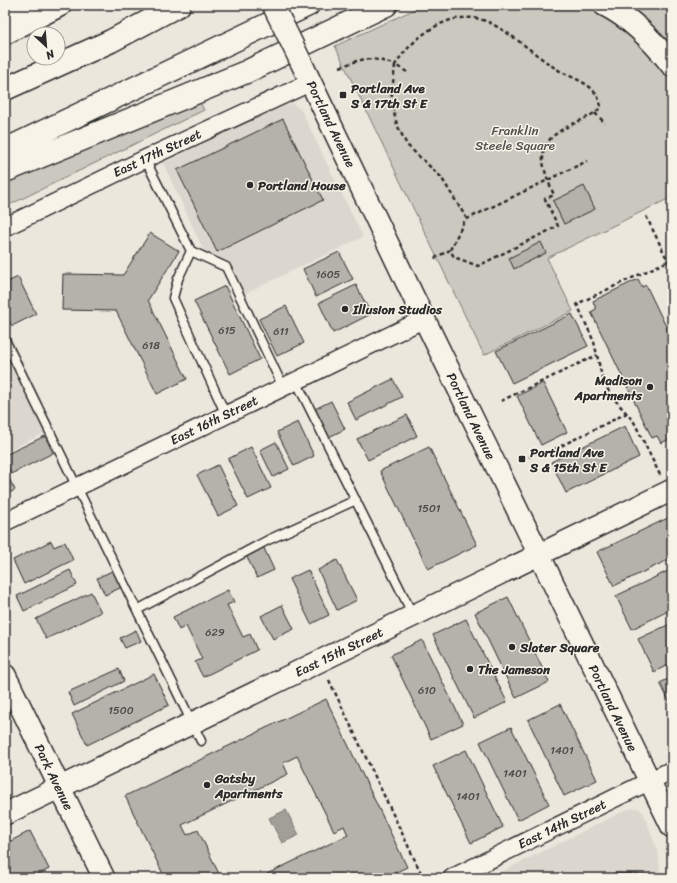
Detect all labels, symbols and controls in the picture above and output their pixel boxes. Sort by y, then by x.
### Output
north arrow [26,26,66,66]
text: N [42,44,59,65]
street label: Portland Avenue [300,76,362,172]
place label: Portland Ave S & 17th St E [350,77,429,115]
marker: Portland Ave S & 17th St E [338,90,348,100]
park label: Franklin Steele Square [475,119,555,157]
street label: East 17th Street [109,122,205,184]
place label: Portland House [258,174,346,197]
marker: Portland House [245,180,255,190]
house number: 1605 [316,265,341,284]
place label: Illusion Studios [352,298,443,321]
marker: Illusion Studios [340,304,350,314]
house number: 615 [218,321,236,340]
house number: 611 [273,322,289,341]
house number: 618 [142,336,160,355]
street label: Portland Avenue [440,368,502,464]
place label: Madison Apartments [574,369,643,407]
marker: Madison Apartments [645,382,655,392]
street label: East 16th Street [166,389,262,451]
place label: Portland Ave S & 15th St E [529,441,608,479]
marker: Portland Ave S & 15th St E [517,454,527,464]
house number: 1501 [417,499,441,518]
street label: East 15th Street [291,620,387,683]
house number: 629 [205,623,225,642]
place label: Slater Square [519,636,600,659]
marker: Slater Square [507,642,517,652]
place label: The Jameson [478,658,551,681]
street label: Portland Avenue [582,660,644,756]
marker: The Jameson [465,664,475,674]
house number: 610 [418,681,436,700]
house number: 1500 [108,701,134,720]
street label: Park Avenue [28,740,80,815]
house number: 1401 [550,741,574,760]
house number: 1401 [503,764,527,783]
place label: Gatsby Apartments [214,767,283,805]
marker: Gatsby Apartments [202,780,212,790]
house number: 1401 [456,787,480,806]
street label: East 14th Street [514,792,611,855]

